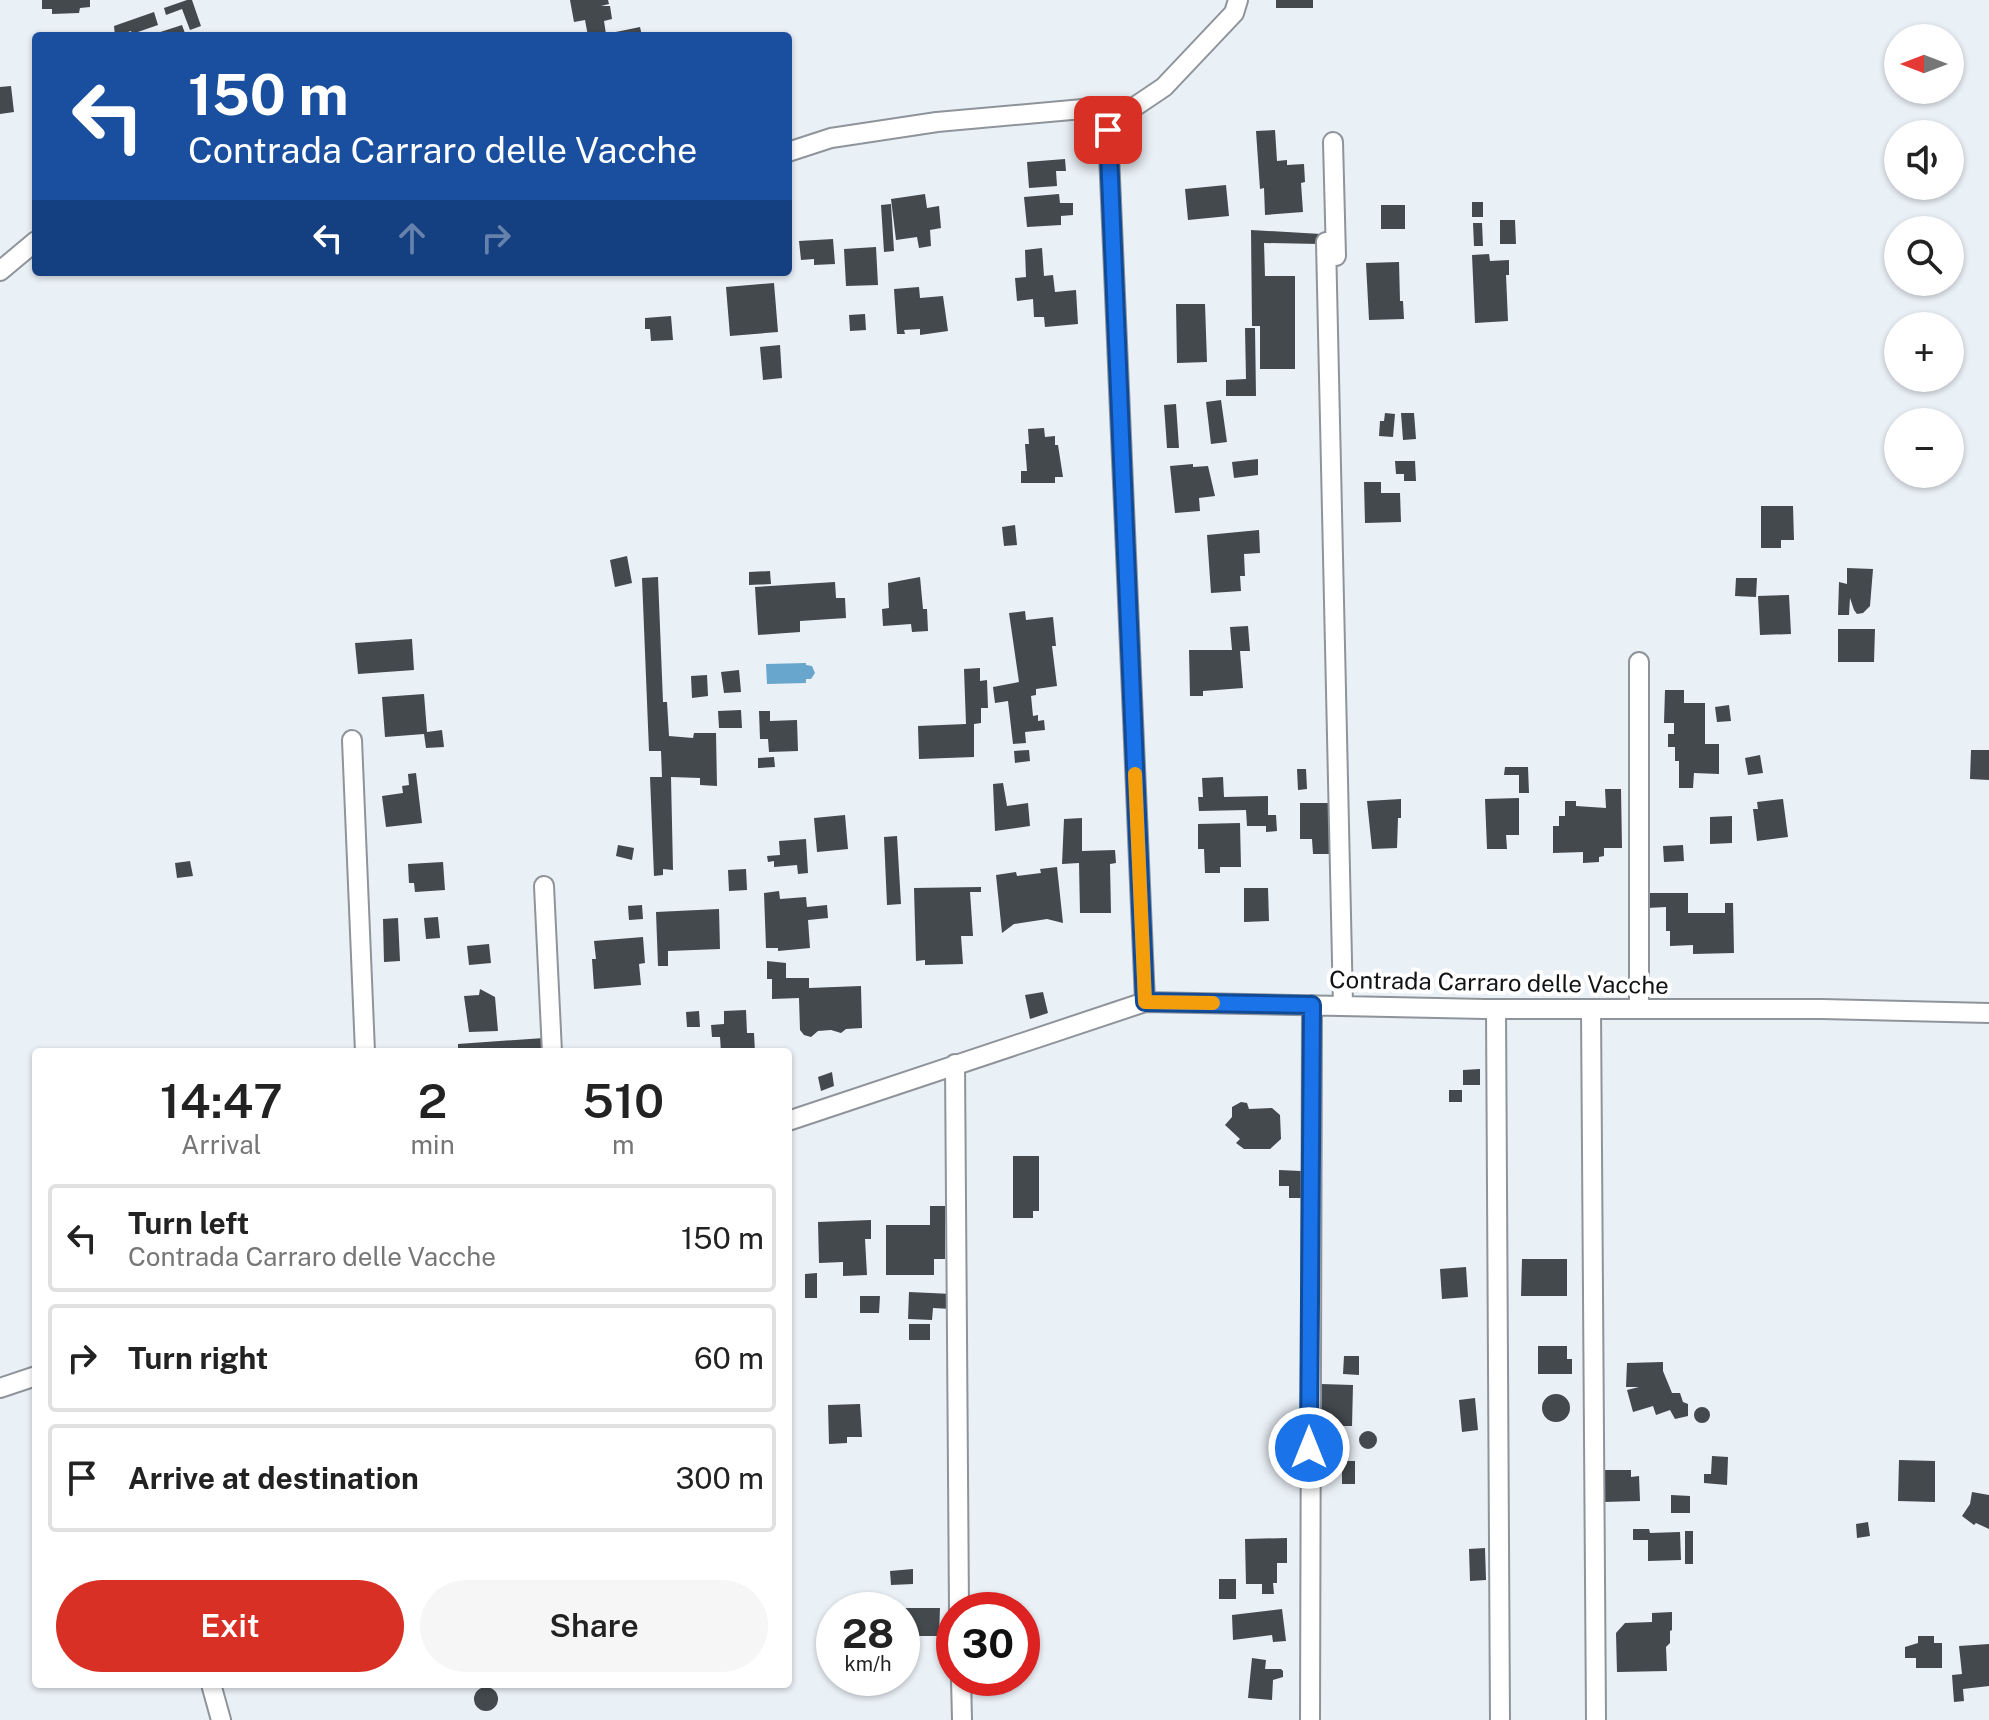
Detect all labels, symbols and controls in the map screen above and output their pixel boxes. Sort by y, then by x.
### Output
north arrow [1884,24,1964,104]
map controls [1884,24,1964,488]
text: 150 m [188,62,349,128]
icon: left [56,64,160,168]
pin [1074,96,1142,164]
icon: arrive [1086,108,1130,152]
button: sound [1884,120,1964,200]
text: Contrada Carraro delle Vacche [188,129,697,171]
icon: left [306,216,350,260]
icon: ahead [390,216,434,260]
icon: right [474,216,518,260]
button: search [1884,216,1964,296]
button: + [1884,312,1964,392]
button: − [1884,408,1964,488]
street label: Contrada Carraro delle Vacche [1329,965,1669,999]
text: 14:47 [160,1072,283,1129]
text: 2 [418,1072,447,1129]
text: 510 [582,1072,664,1129]
text: Arrival [181,1129,261,1160]
text: min [411,1129,455,1160]
text: m [612,1129,635,1160]
text: Turn left [128,1205,249,1241]
icon: left [60,1216,104,1260]
text: 150 m [681,1220,764,1256]
text: Contrada Carraro delle Vacche [128,1241,496,1272]
icon: right [60,1336,104,1380]
text: Turn right [128,1340,268,1376]
text: 60 m [694,1340,764,1376]
position arrow [1267,1406,1351,1490]
icon: arrive [60,1456,104,1500]
text: Arrive at destination [128,1460,419,1496]
text: 300 m [676,1460,764,1496]
button: Exit [56,1580,404,1672]
button: Share [420,1580,768,1672]
speed limit sign: 30 [936,1592,1040,1696]
text: 28 [842,1610,894,1657]
text: km/h [844,1652,892,1676]

